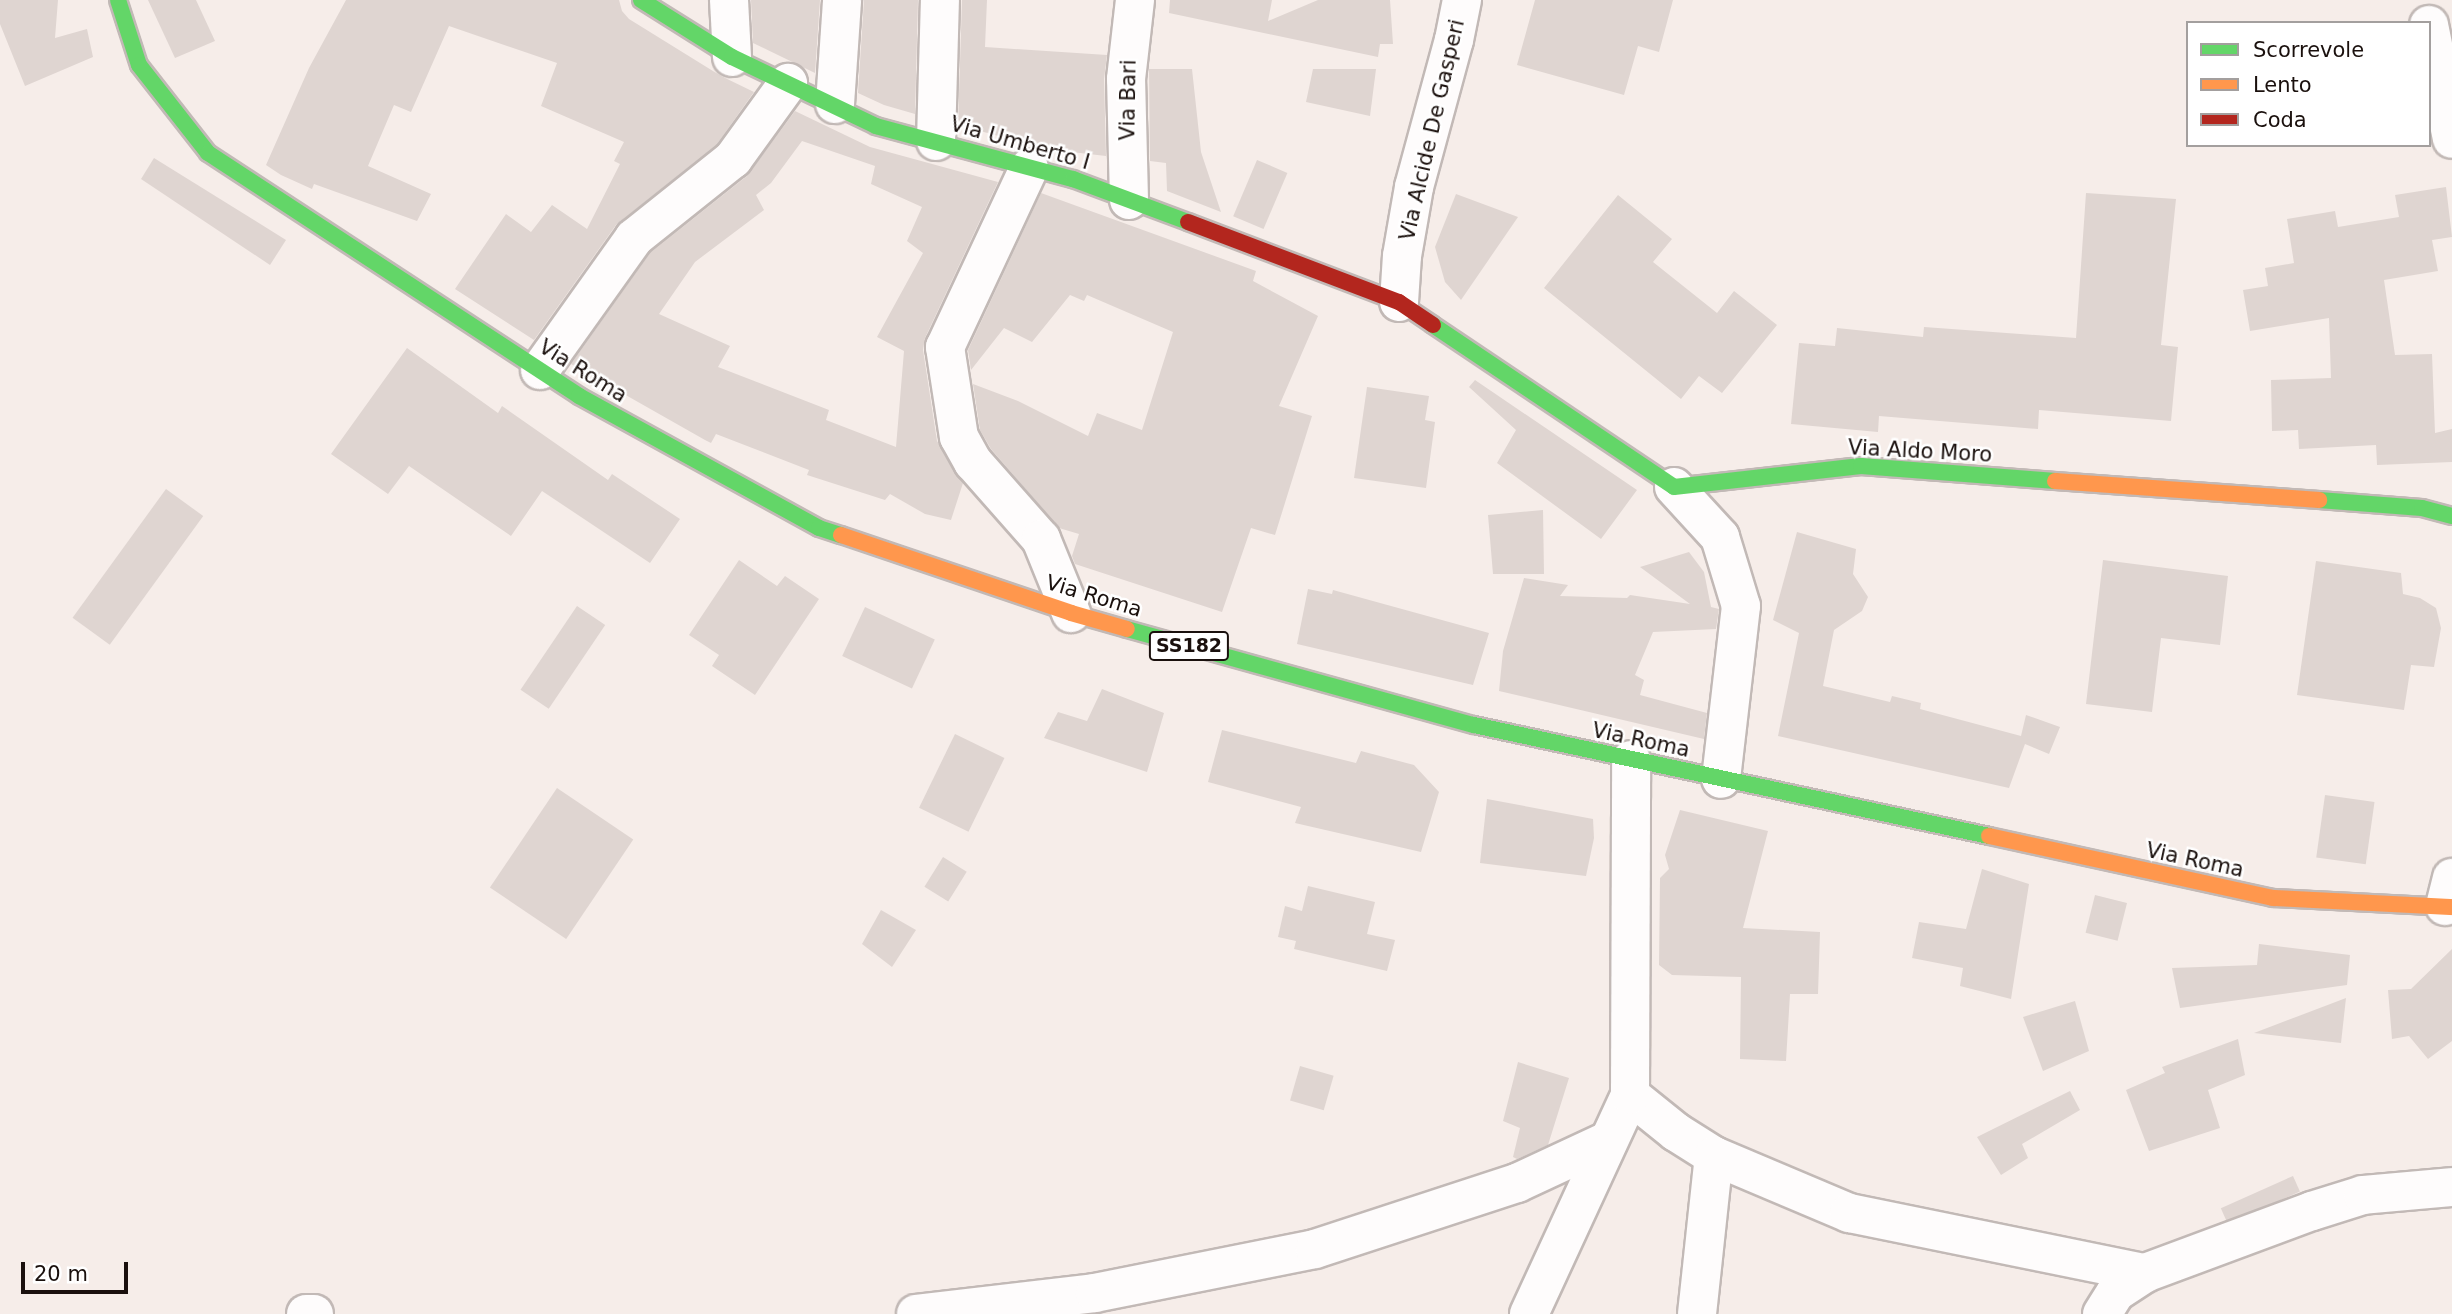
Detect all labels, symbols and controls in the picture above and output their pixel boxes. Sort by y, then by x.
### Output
street label: Via Alcide De Gasperi [1394,17,1470,243]
legend [2186,21,2431,147]
text: Scorrevole [2253,38,2364,62]
street label: Via Bari [1115,59,1141,141]
text: Lento [2253,73,2312,97]
text: Coda [2253,108,2307,132]
street label: Via Umberto I [947,111,1093,175]
street label: Via Roma [534,334,632,408]
street label: Via Aldo Moro [1847,435,1993,467]
street label: Via Roma [1043,569,1145,623]
road number: SS182 [1149,631,1229,662]
street label: Via Roma [1590,717,1692,763]
street label: Via Roma [2144,837,2246,883]
scale bar [24,1248,131,1292]
text: 20 m [34,1262,88,1286]

